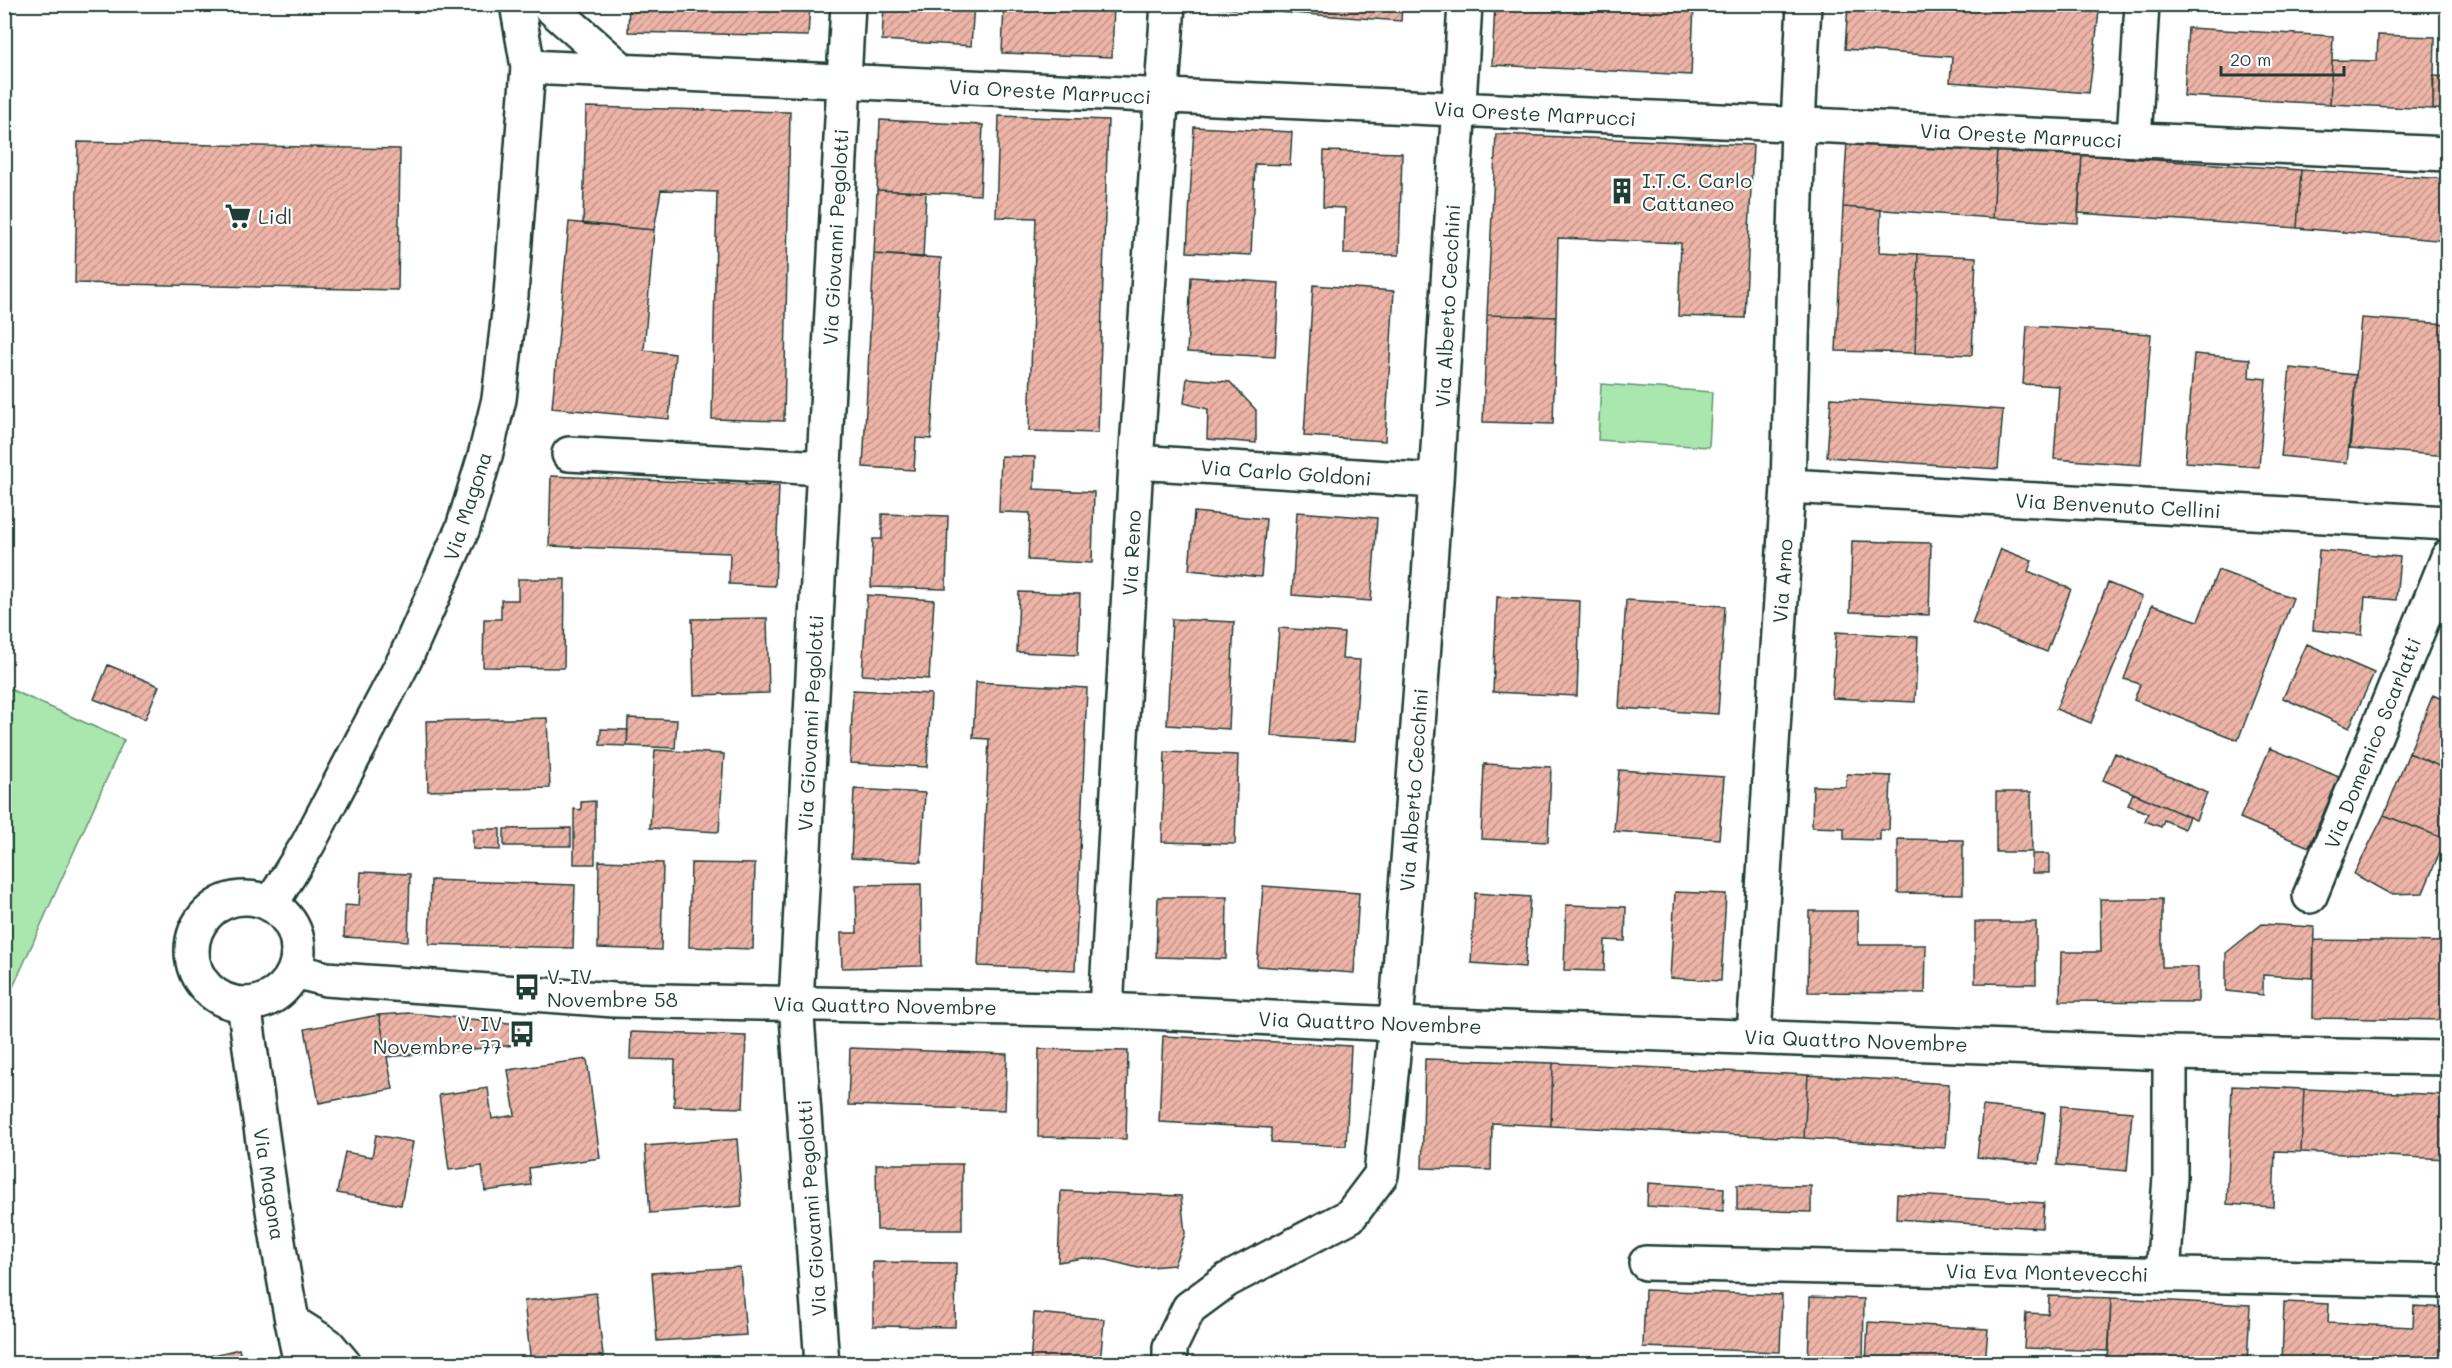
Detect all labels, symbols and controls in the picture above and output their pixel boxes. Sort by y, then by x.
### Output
scale bar [2221,39,2344,77]
text: 20 m [2230,47,2271,71]
street label: Via Oreste Marrucci [948,73,1152,109]
street label: Via Oreste Marrucci [1433,95,1637,131]
street label: Via Oreste Marrucci [1919,117,2123,153]
street label: Via Giovanni Pegolotti [816,128,854,346]
place label: I.T.C. Carlo Cattaneo [1642,167,1752,216]
building icon: I.T.C. Carlo Cattaneo [1607,176,1637,206]
supermarket icon: Lidl [223,201,253,231]
place label: Lidl [258,203,292,229]
street label: Via Alberto Cecchini [1429,204,1465,408]
street label: Via Magona [437,448,497,564]
street label: Via Carlo Goldoni [1200,453,1372,491]
street label: Via Benvenuto Cellini [2015,487,2221,523]
street label: Via Reno [1116,509,1146,597]
street label: Via Arno [1766,538,1798,624]
street label: Via Giovanni Pegolotti [791,614,829,832]
street label: Via Domenico Scarlatti [2318,633,2426,853]
street label: Via Alberto Cecchini [1393,687,1433,893]
place label: V. IV Novembre 58 [547,963,678,1012]
bus stop icon: V. IV Novembre 58 [512,972,542,1002]
street label: Via Quattro Novembre [773,990,997,1020]
street label: Via Quattro Novembre [1258,1005,1482,1039]
place label: V. IV Novembre 77 [373,1010,502,1059]
bus stop icon: V. IV Novembre 77 [507,1019,537,1049]
street label: Via Quattro Novembre [1744,1023,1968,1057]
street label: Via Giovanni Pegolotti [790,1099,832,1317]
street label: Via Magona [248,1126,292,1242]
street label: Via Eva Montevecchi [1945,1257,2149,1287]

